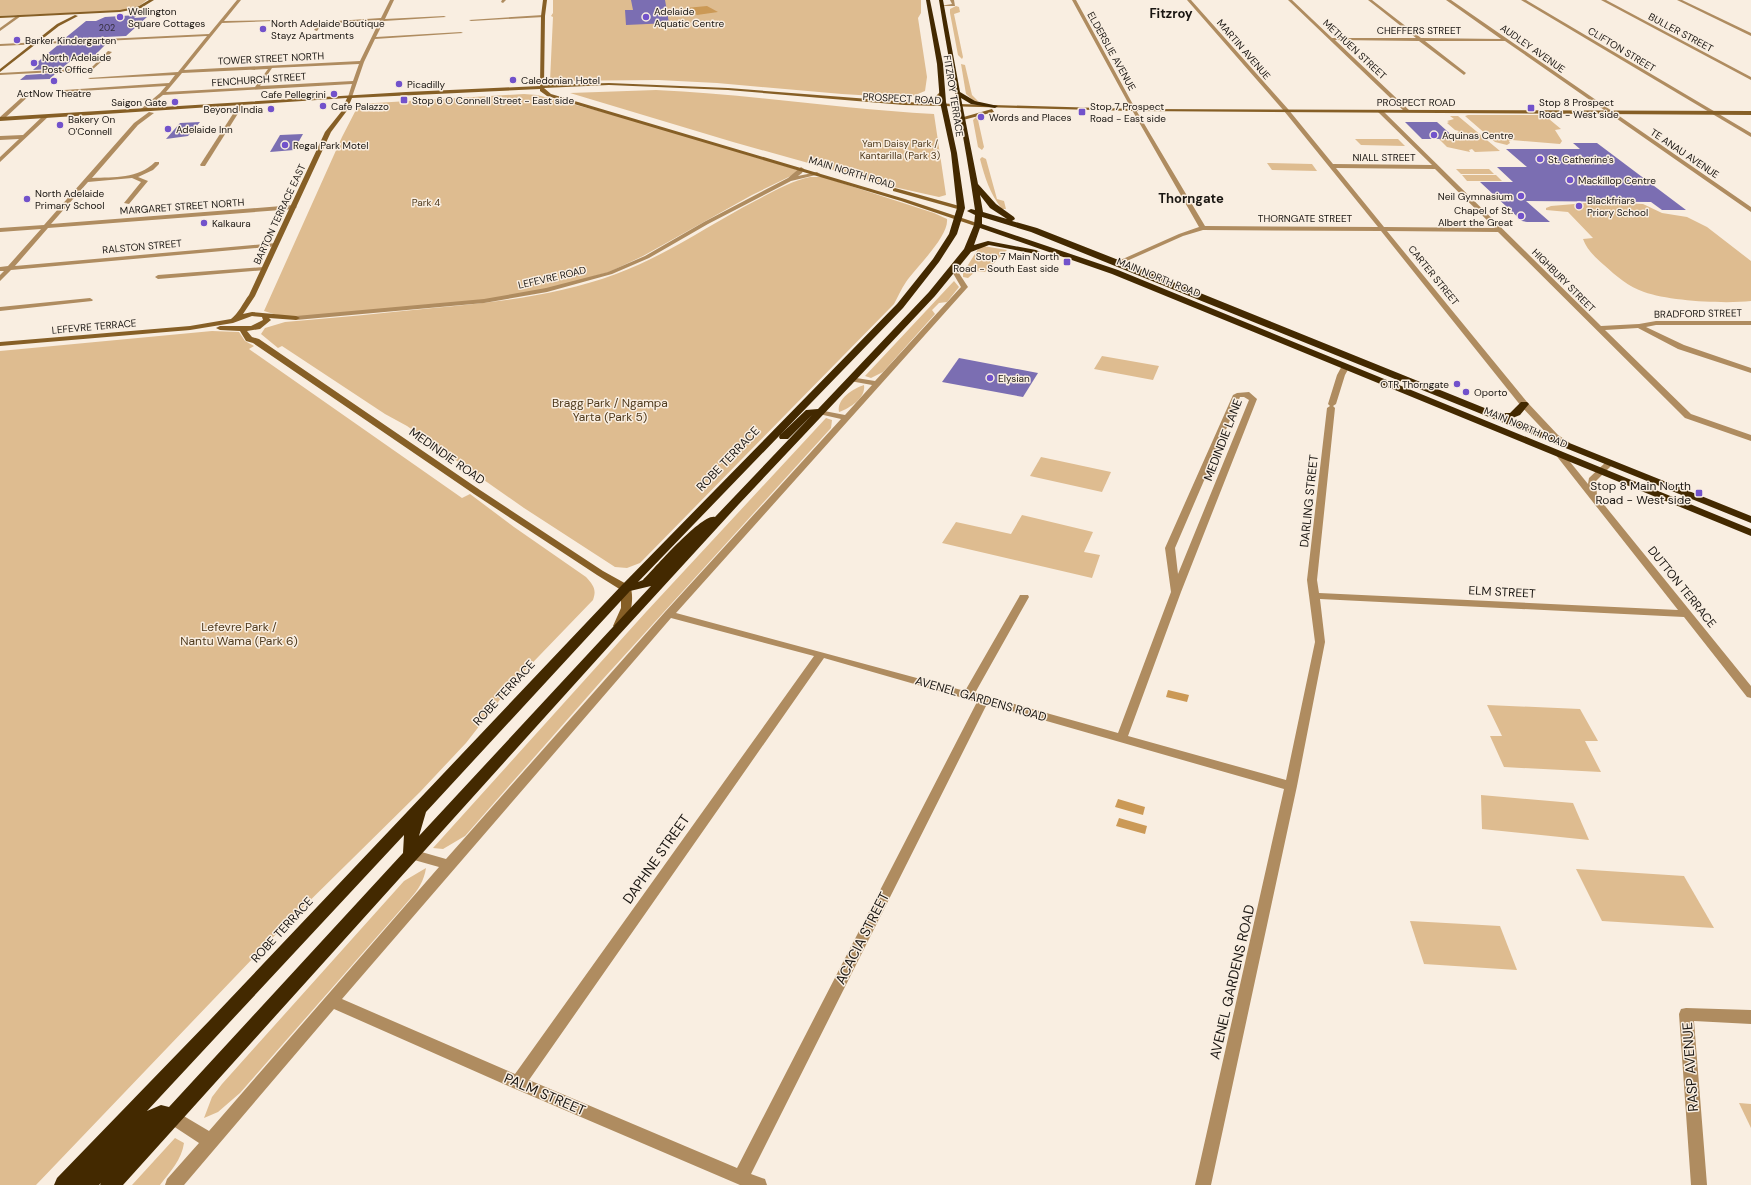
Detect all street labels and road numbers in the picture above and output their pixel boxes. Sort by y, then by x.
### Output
street label: ELDERSLIE AVENUE [1084,10,1139,93]
street label: BULLER STREET [1646,10,1716,55]
street label: MARTIN AVENUE [1214,17,1274,82]
street label: METHUEN STREET [1320,17,1389,82]
street label: AUDLEY AVENUE [1498,21,1568,76]
street label: CHEFFERS STREET [1377,24,1462,37]
street label: CLIFTON STREET [1585,24,1658,75]
street label: TOWER STREET NORTH [218,49,325,68]
street label: FITZROY TERRACE [941,54,966,138]
street label: FENCHURCH STREET [211,70,307,89]
street label: PROSPECT ROAD [862,90,942,107]
street label: PROSPECT ROAD [1377,96,1455,109]
street label: TE ANAU AVENUE [1648,126,1722,181]
street label: NIALL STREET [1352,151,1416,164]
street label: MAIN NORTH ROAD [807,153,897,192]
street label: BARTON TERRACE EAST [250,162,309,267]
street label: MARGARET STREET NORTH [119,196,245,217]
street label: THORNGATE STREET [1258,212,1353,225]
street label: RALSTON STREET [102,237,183,256]
street label: CARTER STREET [1405,243,1462,308]
street label: HIGHBURY STREET [1529,246,1598,315]
street label: MAIN NORTH ROAD [1115,255,1203,300]
street label: LEFEVRE ROAD [517,263,588,292]
street label: BRADFORD STREET [1654,306,1743,321]
street label: LEFEVRE TERRACE [51,316,137,337]
street label: MEDINDIE LANE [1200,396,1246,483]
street label: MAIN NORTH ROAD [1482,404,1570,451]
street label: ROBE TERRACE [693,423,763,495]
street label: MEDINDIE ROAD [406,424,488,488]
street label: DARLING STREET [1296,453,1322,548]
street label: DUTTON TERRACE [1644,543,1720,631]
street label: ELM STREET [1468,582,1536,602]
street label: ROBE TERRACE [469,657,539,729]
street label: AVENEL GARDENS ROAD [913,673,1049,725]
street label: DAPHNE STREET [619,811,694,907]
street label: ACACIA STREET [831,889,893,987]
street label: ROBE TERRACE [247,894,317,966]
street label: AVENEL GARDENS ROAD [1205,903,1259,1061]
street label: RASP AVENUE [1678,1022,1702,1112]
street label: PALM STREET [502,1069,589,1119]

